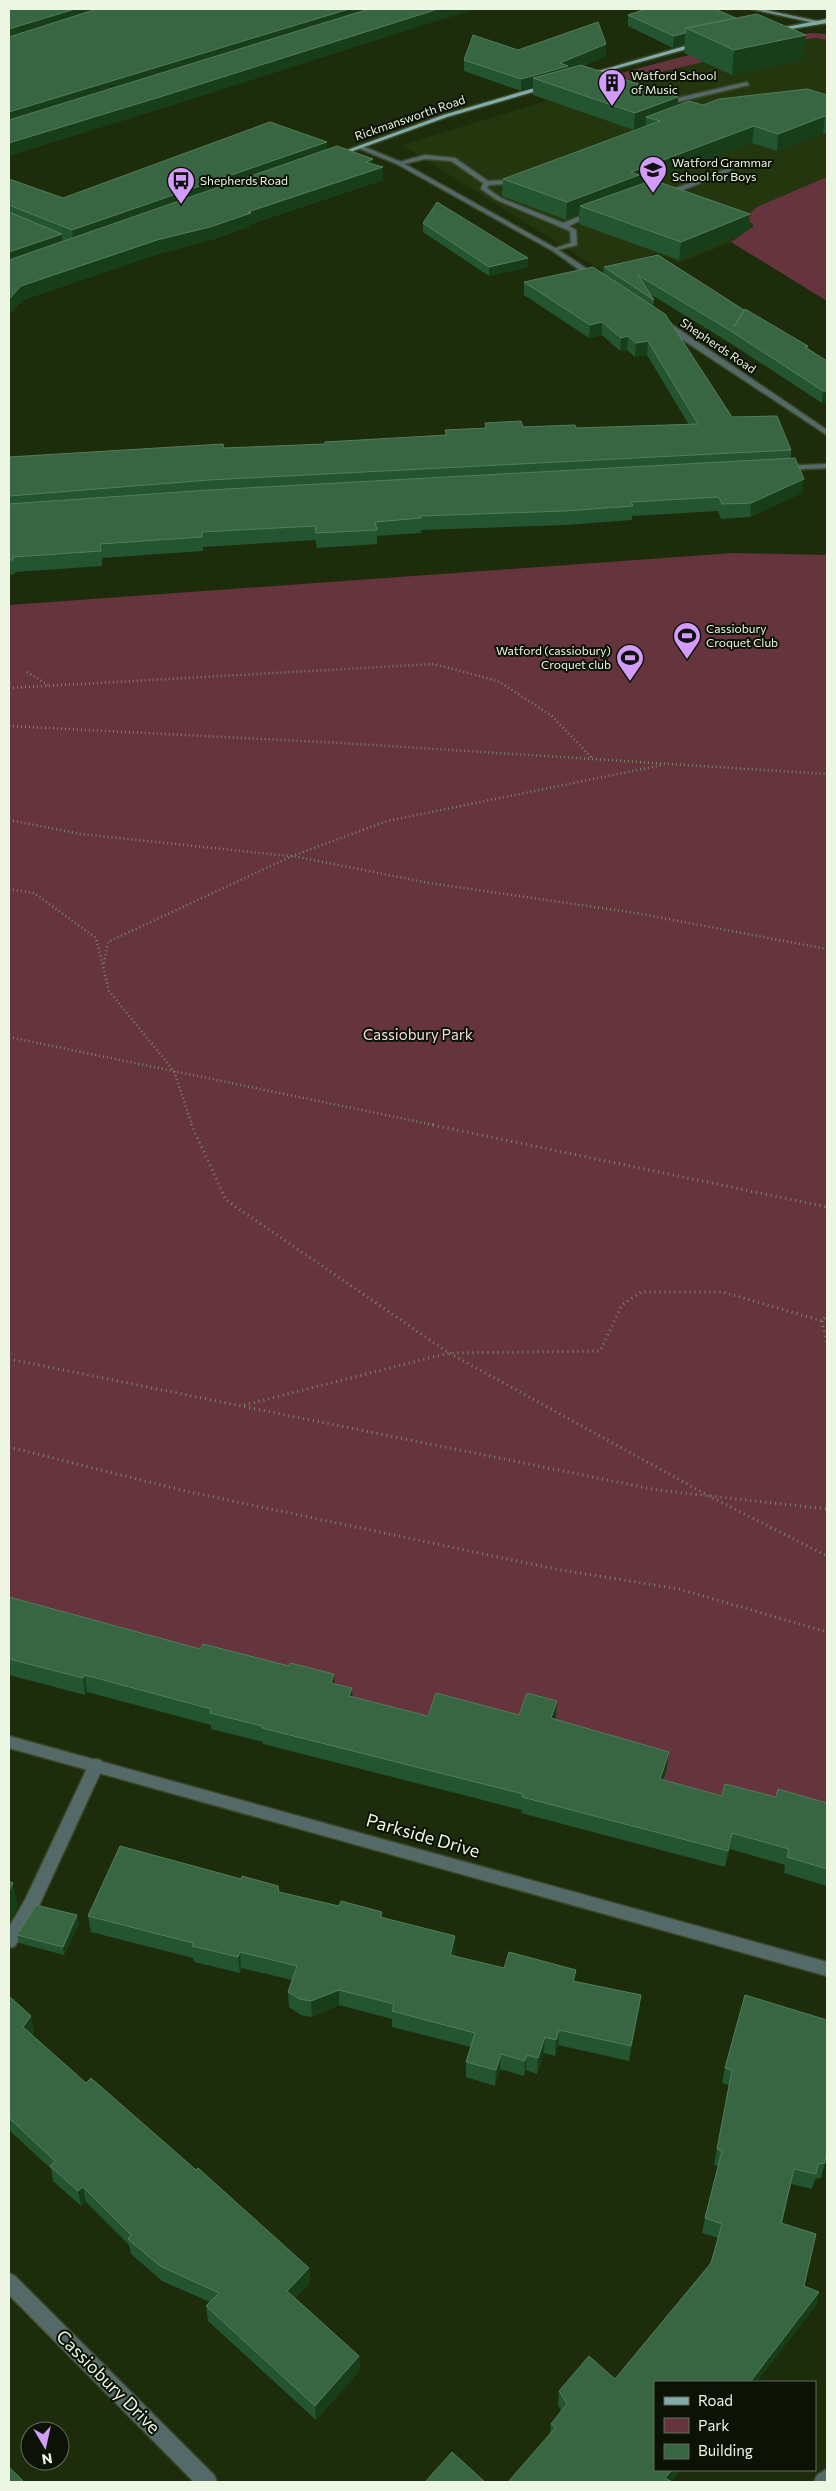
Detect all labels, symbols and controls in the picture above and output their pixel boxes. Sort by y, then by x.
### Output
building icon: Watford School of Music [597,68,627,107]
place label: Watford School of Music [631,68,716,96]
street label: Rickmansworth Road [353,92,467,143]
school or university icon: Watford Grammar School for Boys [638,155,668,194]
place label: Watford Grammar School for Boys [672,155,772,183]
bus stop icon: Shepherds Road [166,166,196,205]
place label: Shepherds Road [200,173,288,187]
street label: Shepherds Road [678,315,759,376]
sports icon: Cassiobury Croquet Club [672,621,702,660]
place label: Cassiobury Croquet Club [706,621,778,649]
place label: Watford (cassiobury) Croquet club [496,643,611,671]
sports icon: Watford (cassiobury) Croquet club [615,643,645,682]
park label: Cassiobury Park [363,1025,473,1043]
street label: Parkside Drive [364,1808,483,1862]
street label: Cassiobury Drive [52,2325,165,2438]
legend [654,2381,816,2471]
text: Road [698,2391,733,2409]
text: Park [698,2416,729,2434]
north arrow [20,2421,70,2471]
text: Building [698,2441,753,2459]
text: N [41,2450,54,2469]

